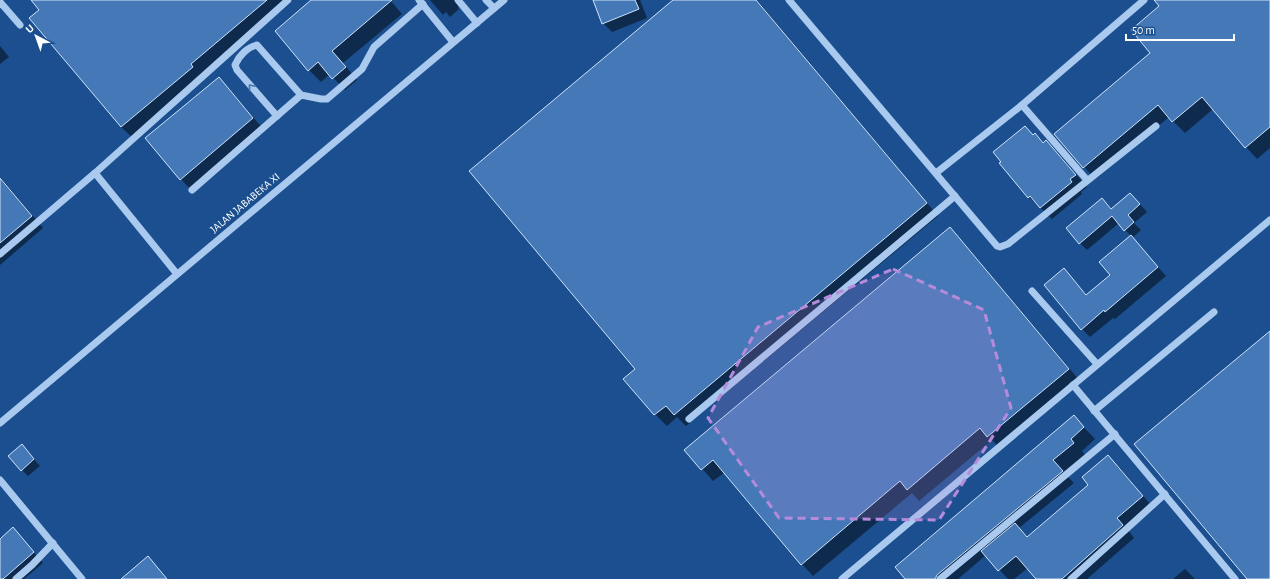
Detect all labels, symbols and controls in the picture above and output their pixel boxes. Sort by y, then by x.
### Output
north arrow [16,16,56,56]
scale bar [1126,16,1234,42]
text: U [24,22,36,35]
text: 50 m [1132,24,1155,36]
one-way arrow [249,84,256,91]
street label: JALAN JABABEKA XI [208,171,282,235]

